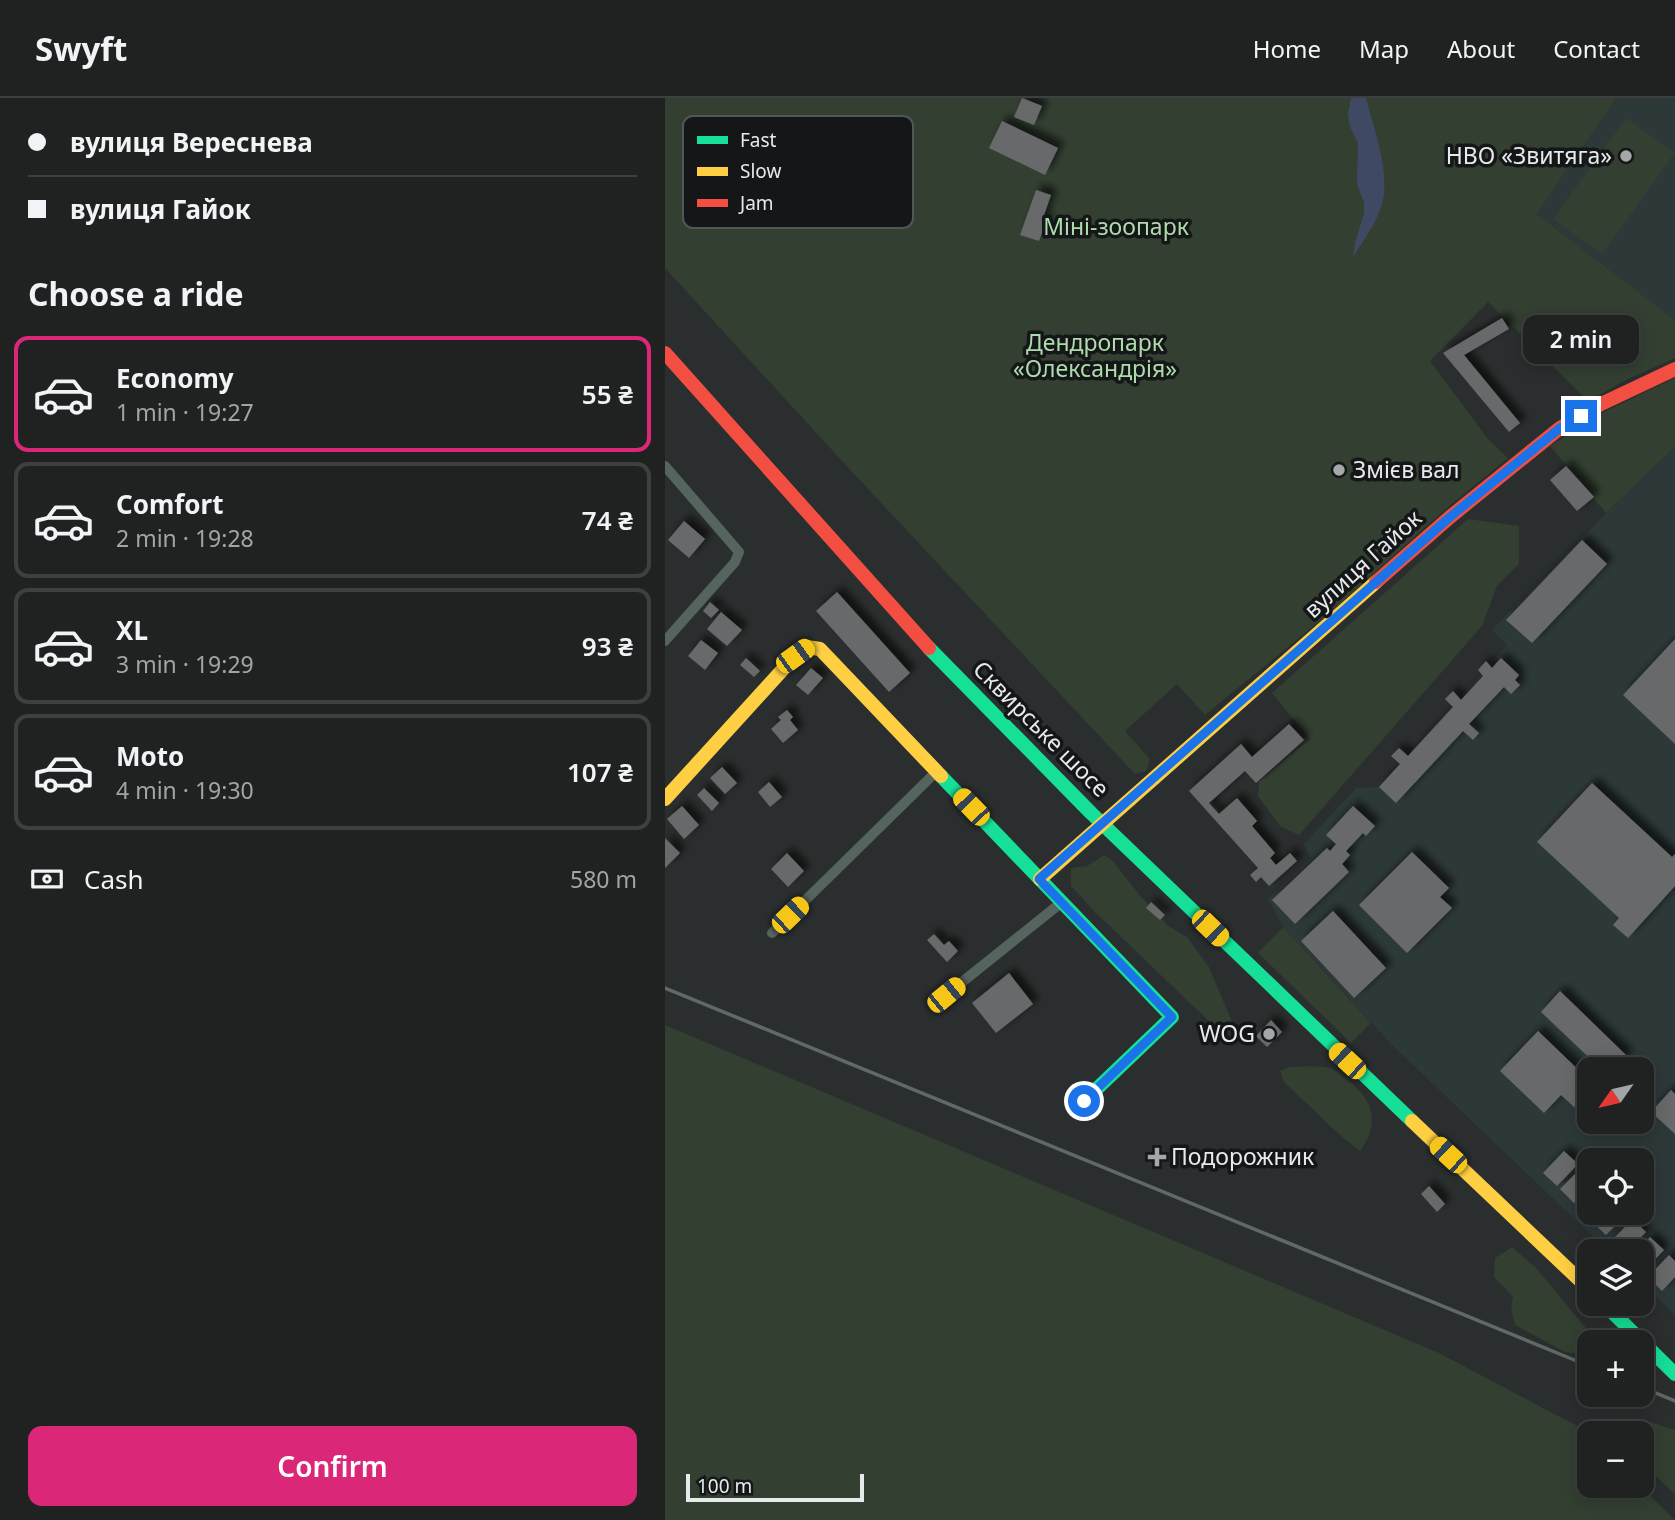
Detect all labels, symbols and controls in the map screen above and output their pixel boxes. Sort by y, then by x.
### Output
text: Swyft [35,26,127,71]
text: Home [1253,32,1321,65]
text: Map [1359,32,1409,65]
text: About [1447,32,1515,65]
text: Contact [1553,32,1640,65]
legend [683,116,913,228]
text: вулиця Вереснева [70,124,313,160]
text: Fast [740,127,777,153]
place label: НВО «Звитяга» [1446,139,1612,171]
marker: НВО «Звитяга» [1618,148,1634,164]
text: Slow [740,158,781,184]
text: Jam [738,190,774,216]
text: вулиця Гайок [70,191,251,227]
park label: Міні-зоопарк [1043,210,1190,242]
text: Choose a ride [28,272,244,315]
callout: 2 min [1523,314,1639,364]
text: 2 min [1550,323,1612,355]
park label: Дендропарк «Олександрія» [1013,326,1177,384]
text: Economy [116,360,234,396]
icon: car [32,363,95,426]
text: 55 ₴ [582,376,633,412]
text: 1 min · 19:27 [116,396,254,428]
route end [1565,400,1597,432]
place label: Змієв вал [1353,453,1459,485]
marker: Змієв вал [1331,462,1347,478]
text: Comfort [116,486,224,522]
icon: car [32,489,95,552]
street label: вулиця Гайок [1297,501,1429,625]
text: 74 ₴ [582,502,633,538]
text: 2 min · 19:28 [116,522,254,554]
text: XL [116,612,148,648]
icon: car [32,615,95,678]
text: 93 ₴ [582,628,633,664]
car [772,635,819,677]
text: 3 min · 19:29 [116,648,254,680]
street label: Сквирське шосе [967,653,1117,803]
text: Moto [116,738,184,774]
icon: car [32,741,95,804]
text: 107 ₴ [567,754,633,790]
text: 4 min · 19:30 [116,774,254,806]
car [949,785,994,829]
icon: cash [28,860,66,898]
text: Cash [84,861,144,897]
text: 580 m [570,863,637,895]
car [768,893,813,937]
car [1188,906,1233,950]
car [924,974,969,1016]
place label: WOG [1199,1017,1255,1049]
marker: WOG [1261,1026,1277,1042]
car [1325,1039,1370,1083]
north arrow [1577,1057,1654,1134]
map controls [1577,1057,1654,1498]
route start [1068,1085,1100,1117]
car [1426,1133,1471,1177]
place label: Подорожник [1171,1140,1315,1172]
button: locate [1577,1148,1654,1225]
marker: Подорожник [1149,1149,1165,1165]
button: layers [1577,1239,1654,1316]
button: + [1577,1330,1654,1407]
button: − [1577,1421,1654,1498]
button: Confirm [28,1426,637,1506]
scale bar [686,1471,865,1503]
text: 100 m [697,1473,752,1499]

